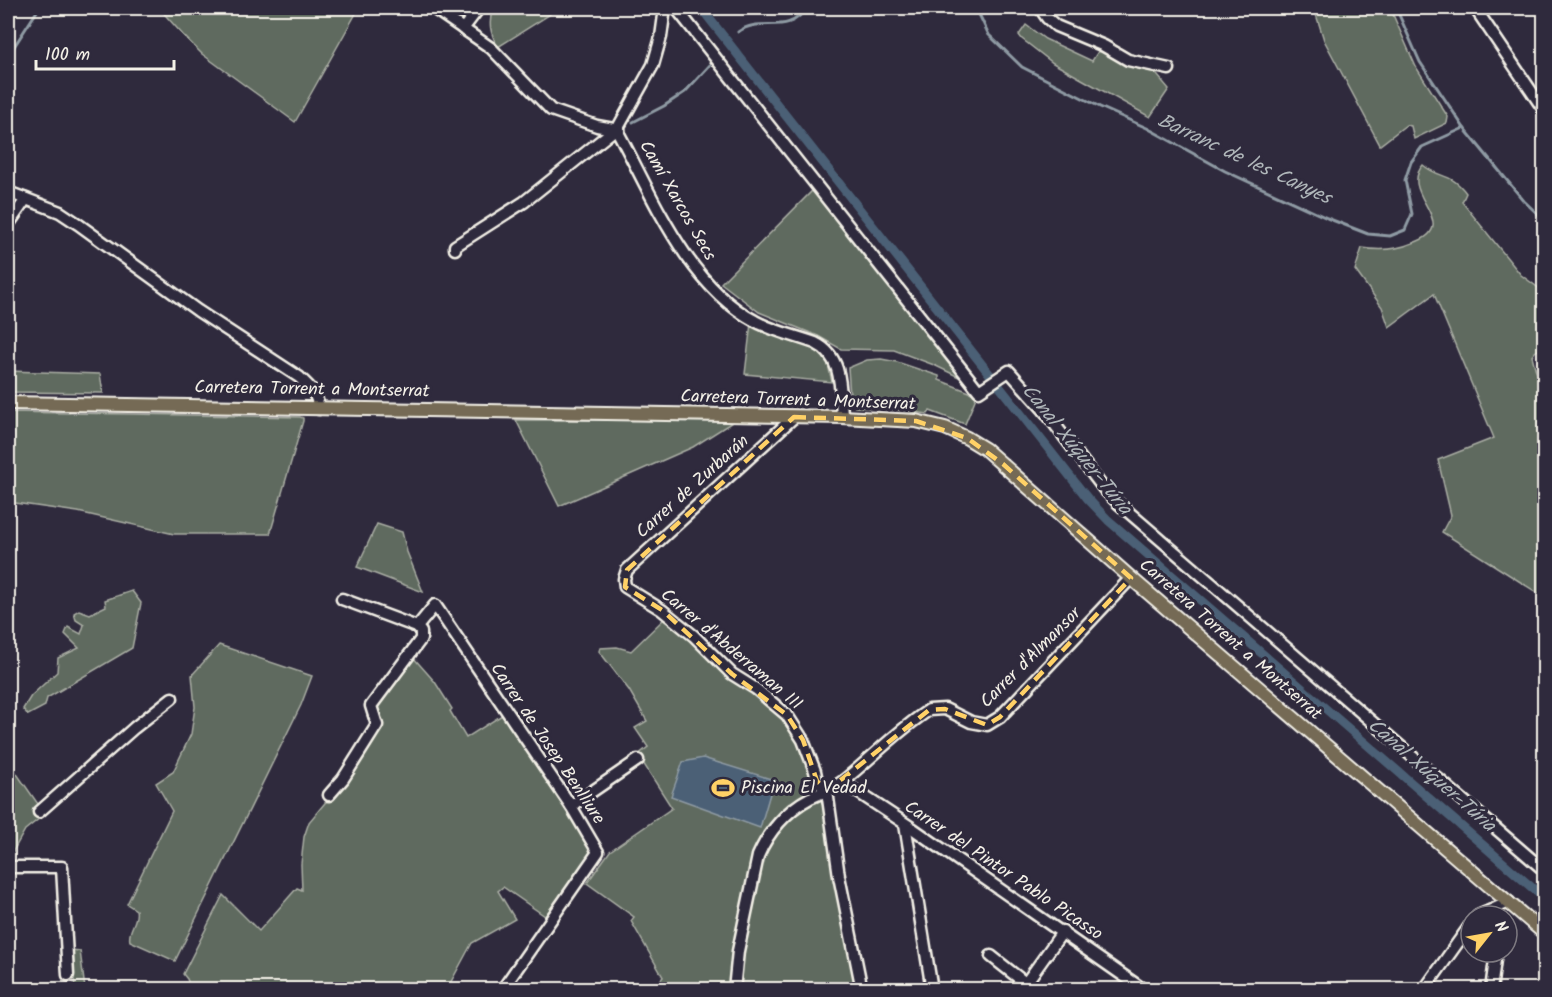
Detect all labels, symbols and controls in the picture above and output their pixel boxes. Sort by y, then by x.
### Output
scale bar [36,33,174,71]
text: 100 m [45,41,90,70]
water label: Barranc de les Canyes [1152,106,1339,215]
street label: Camí Xarcos Secs [631,135,723,267]
street label: Carretera Torrent a Montserrat [194,373,431,407]
water label: Canal Xúquer-Túria [1013,377,1140,524]
street label: Carretera Torrent a Montserrat [680,382,917,420]
street label: Carrer de Zurbarán [630,428,756,546]
street label: Carretera Torrent a Montserrat [1132,552,1329,729]
street label: Carrer d'Abderraman III [653,582,809,718]
street label: Carrer d'Almansor [974,600,1089,715]
street label: Carrer de Josep Benlliure [482,657,612,831]
water label: Canal Xúquer-Túria [1360,711,1504,842]
place label: Piscina El Vedad [741,774,868,803]
sports icon: Piscina El Vedad [710,775,736,801]
street label: Carrer del Pintor Pablo Picasso [898,793,1108,949]
north arrow [1459,904,1519,964]
text: N [1487,916,1514,938]

